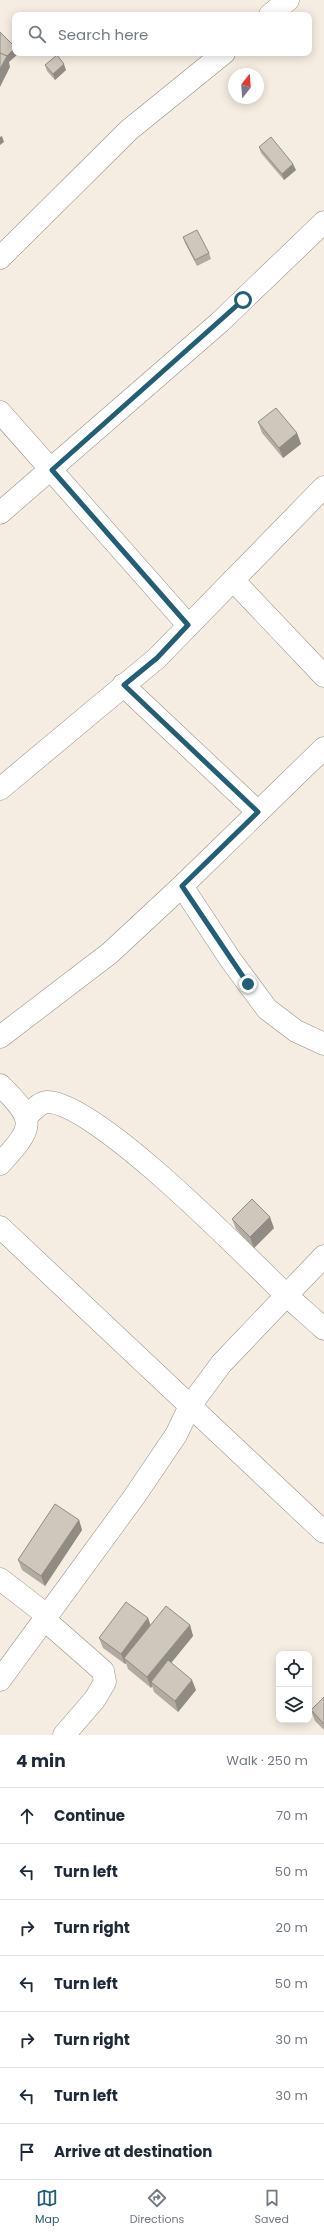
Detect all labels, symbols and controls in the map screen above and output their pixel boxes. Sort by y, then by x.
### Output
search box [12,12,312,56]
icon: search [26,23,48,45]
text: Search here [58,24,148,45]
north arrow [228,68,264,104]
route start [234,291,252,309]
route end [239,975,257,993]
map controls [276,1651,312,1723]
button: locate [276,1651,312,1687]
button: layers [276,1687,312,1723]
text: 4 min [16,1749,66,1773]
text: Walk · 250 m [226,1751,308,1770]
icon: ahead [16,1805,38,1827]
text: Continue [54,1805,125,1826]
text: 70 m [276,1806,308,1825]
icon: left [16,1861,38,1883]
text: Turn left [54,1861,118,1882]
text: 50 m [275,1862,308,1881]
icon: right [16,1917,38,1939]
text: Turn right [54,1917,130,1938]
text: 20 m [275,1918,308,1937]
icon: left [16,1973,38,1995]
text: Turn left [54,1973,118,1994]
text: 50 m [275,1974,308,1993]
icon: right [16,2029,38,2051]
text: Turn right [54,2029,130,2050]
text: 30 m [275,2030,308,2049]
icon: left [16,2085,38,2107]
text: Turn left [54,2085,118,2106]
text: 30 m [275,2086,308,2105]
icon: arrive [16,2141,38,2163]
text: Arrive at destination [54,2141,212,2162]
tab: Map [35,2187,59,2228]
tab: Directions [130,2187,184,2228]
tab: Saved [255,2187,289,2228]

